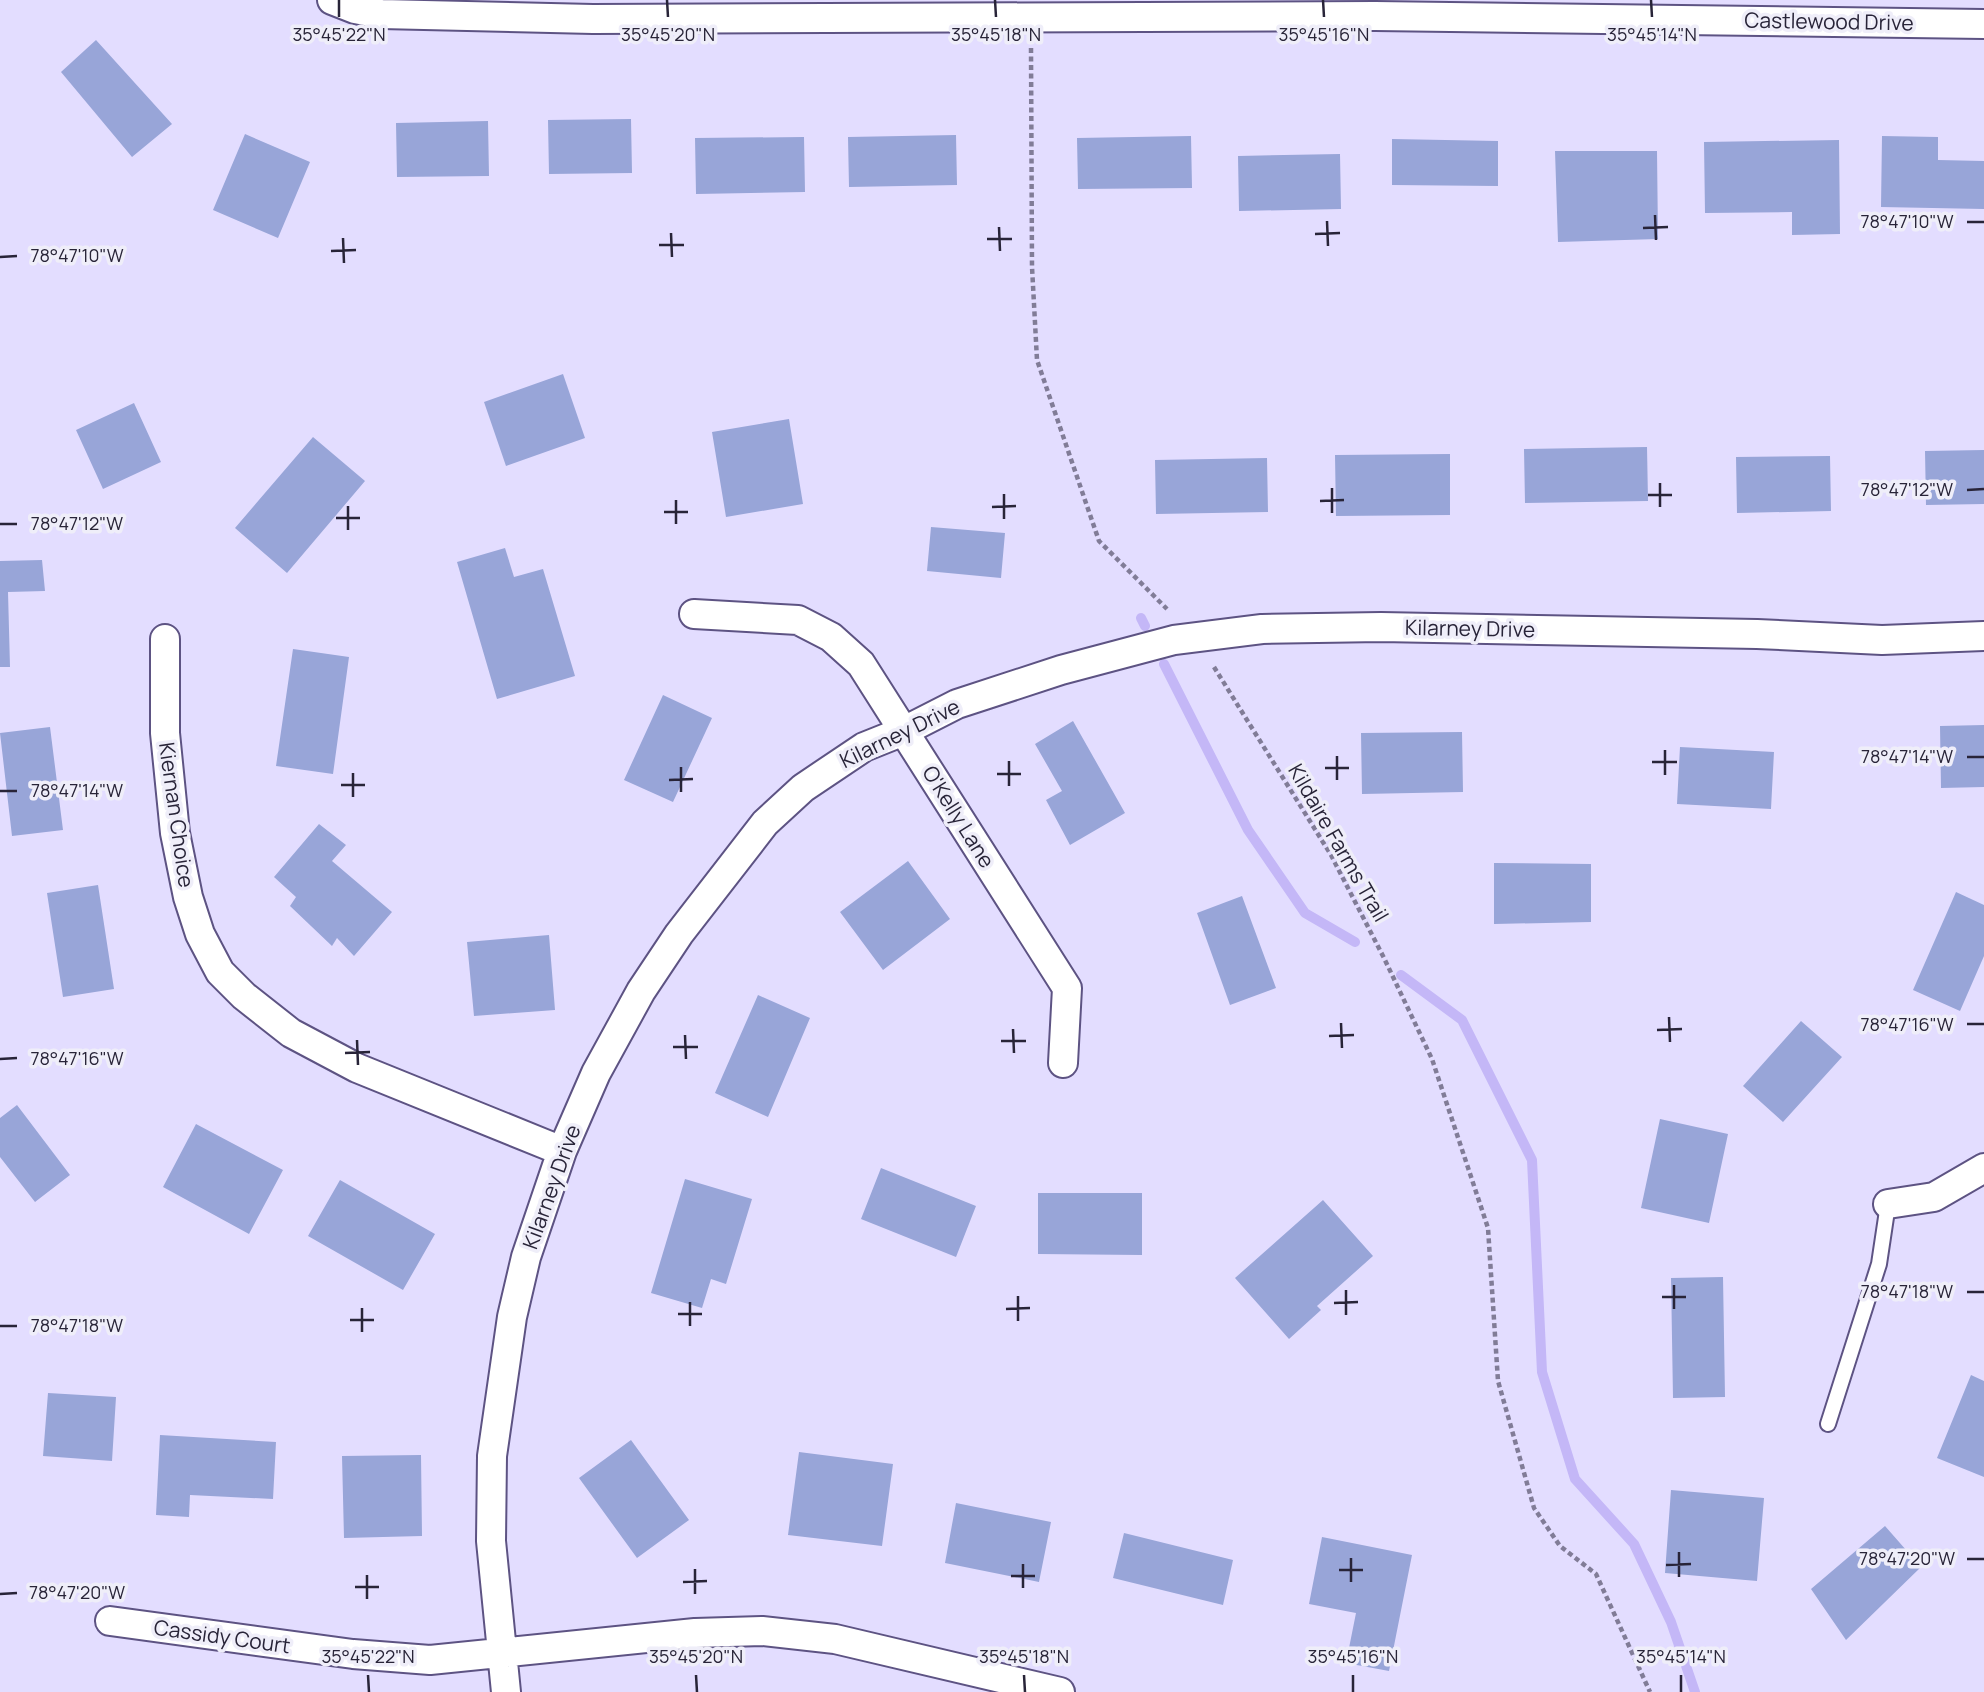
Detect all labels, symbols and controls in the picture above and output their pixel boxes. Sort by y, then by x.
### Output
street label: Castlewood Drive [1744,6,1914,36]
text: 35°45'22"N [292,22,386,46]
text: 35°45'20"N [621,22,715,46]
text: 35°45'18"N [951,22,1041,46]
text: 35°45'16"N [1279,22,1369,46]
text: 35°45'14"N [1607,22,1697,46]
text: 78°47'10"W [1861,209,1954,233]
text: 78°47'10"W [31,243,124,267]
text: 78°47'12"W [1861,477,1953,501]
text: 78°47'12"W [31,511,123,535]
street label: Kilarney Drive [1405,613,1535,643]
street label: Kilarney Drive [835,692,964,774]
street label: Kiernan Choice [153,740,201,889]
text: 78°47'14"W [1861,744,1953,768]
street label: Kildaire Farms Trail [1282,759,1395,926]
street label: O'Kelly Lane [916,760,1001,873]
text: 78°47'14"W [31,778,123,802]
text: 78°47'16"W [1860,1012,1954,1036]
text: 78°47'16"W [30,1046,124,1070]
street label: Kilarney Drive [516,1121,587,1253]
text: 78°47'18"W [1861,1279,1953,1303]
text: 78°47'18"W [31,1313,123,1337]
text: 78°47'20"W [1859,1546,1955,1570]
text: 78°47'20"W [29,1580,125,1604]
street label: Cassidy Court [152,1613,292,1659]
text: 35°45'22"N [321,1644,415,1668]
text: 35°45'20"N [649,1644,743,1668]
text: 35°45'18"N [979,1644,1069,1668]
text: 35°45'16"N [1308,1644,1398,1668]
text: 35°45'14"N [1636,1644,1726,1668]

